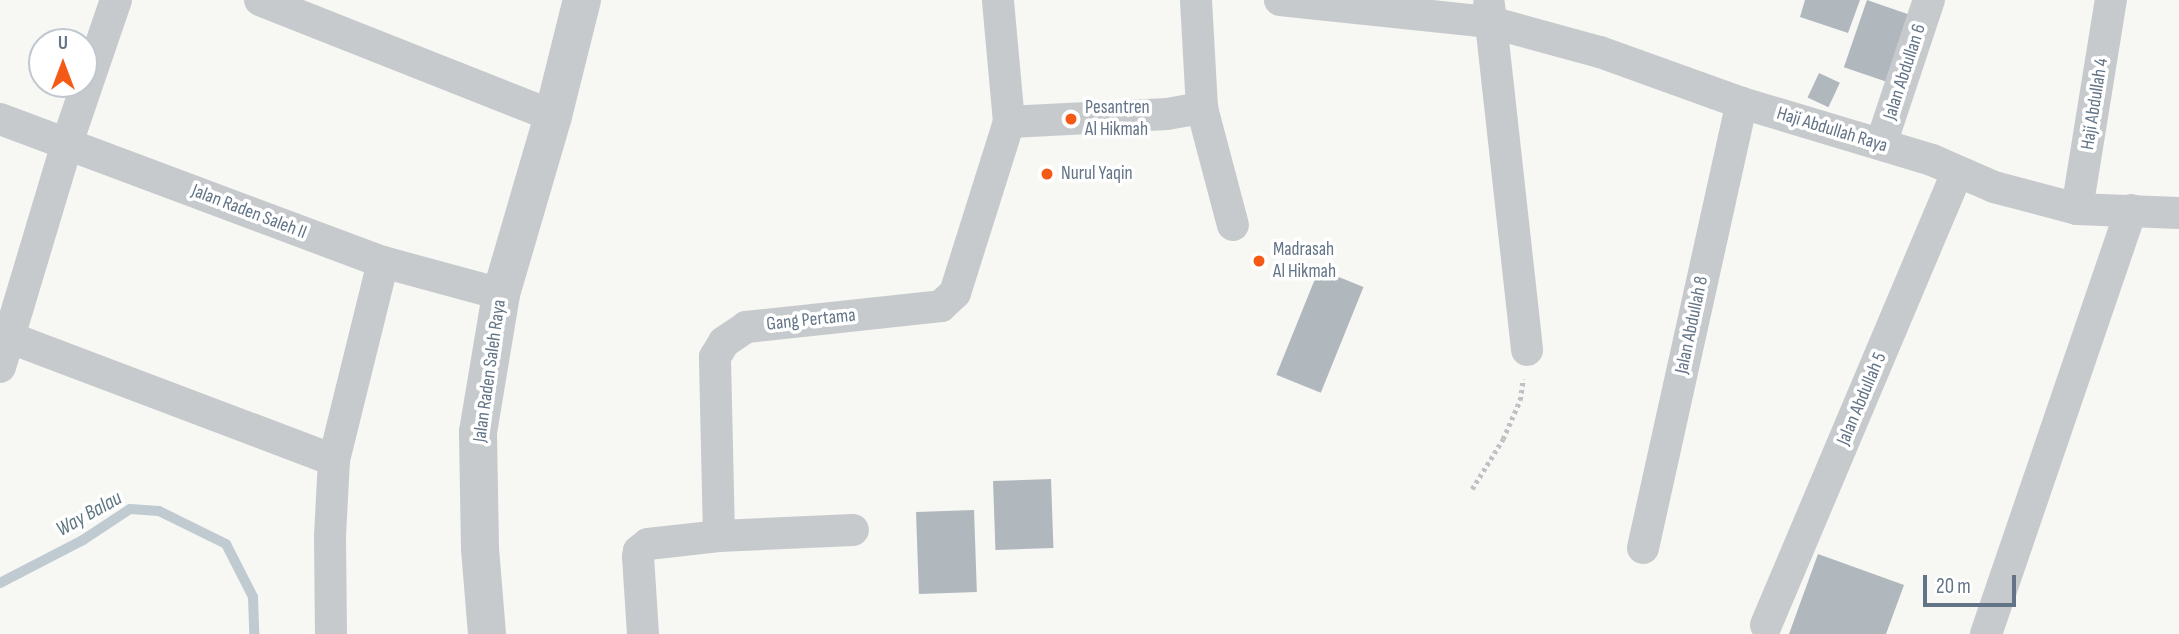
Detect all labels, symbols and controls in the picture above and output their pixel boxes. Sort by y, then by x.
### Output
street label: Jalan Abdullan 6 [1879,21,1931,123]
north arrow [28,28,98,98]
text: U [58,32,68,55]
street label: Haji Abdullah 4 [2077,57,2113,151]
place label: Pesantren Al Hikmah [1085,97,1150,141]
street label: Haji Abdullah Raya [1774,102,1890,158]
marker: Pesantren Al Hikmah [1063,111,1079,127]
place label: Nurul Yaqin [1061,163,1133,185]
marker: Nurul Yaqin [1039,166,1055,182]
street label: Jalan Raden Saleh II [188,180,310,244]
place label: Madrasah Al Hikmah [1273,239,1336,283]
marker: Madrasah Al Hikmah [1251,253,1267,269]
street label: Jalan Abdullah 8 [1671,274,1713,376]
street label: Jalan Raden Saleh Raya [469,298,511,444]
street label: Gang Pertama [765,304,857,336]
street label: Jalan Abdullah 5 [1832,349,1892,449]
water label: Way Balau [52,486,126,542]
scale bar [1927,560,2020,604]
text: 20 m [1936,574,1971,599]

